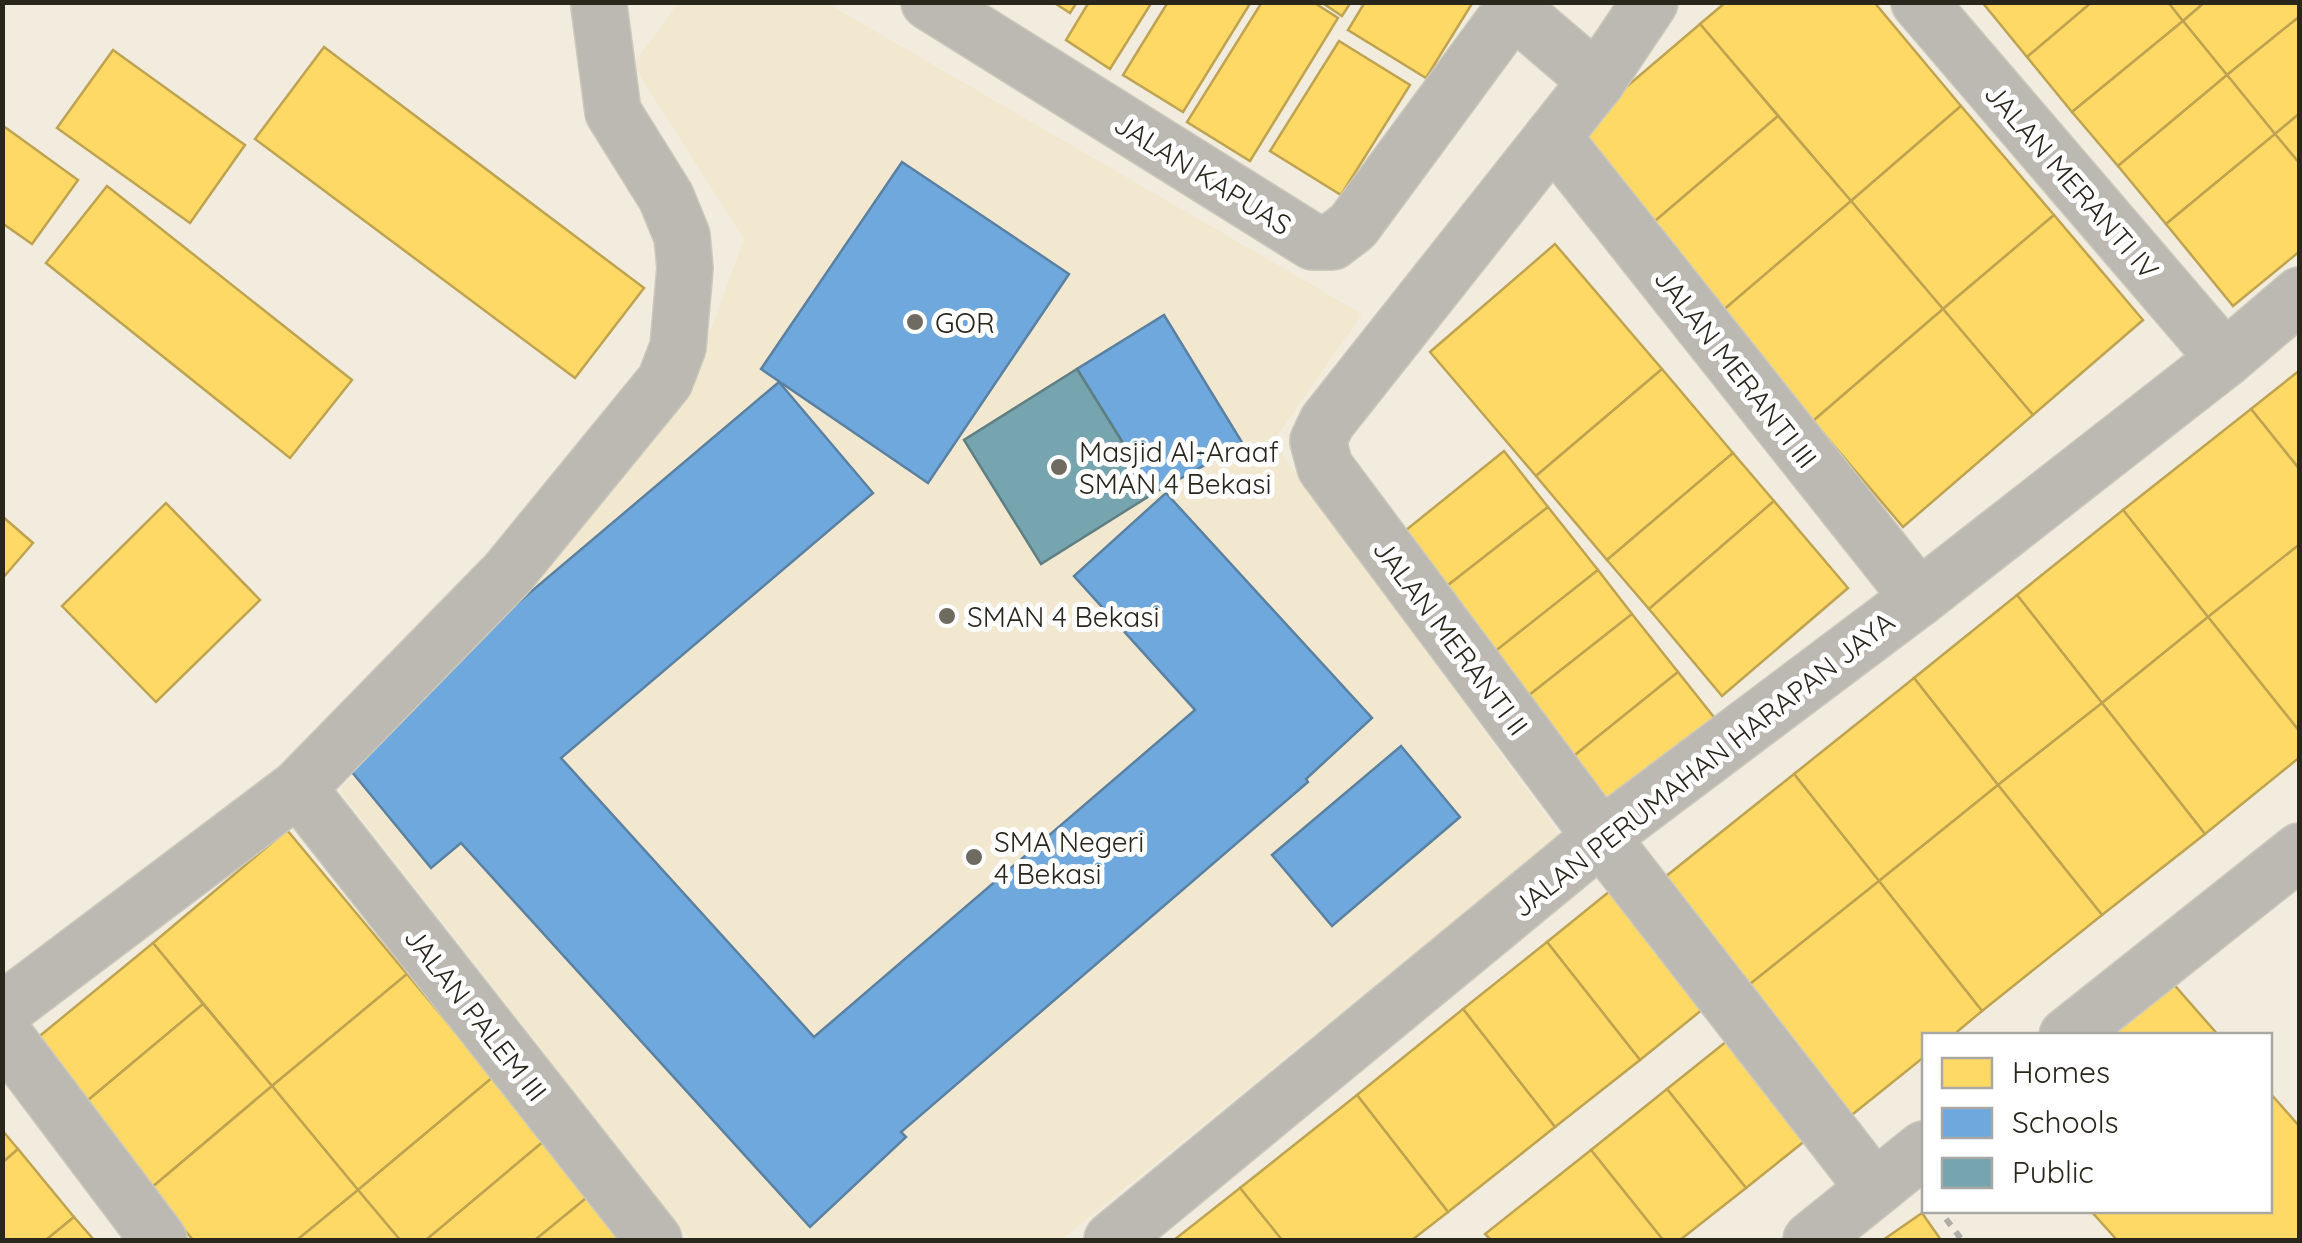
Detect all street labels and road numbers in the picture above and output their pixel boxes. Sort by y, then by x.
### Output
street label: JALAN MERANTI IV [1977,76,2167,286]
street label: JALAN KAPUAS [1108,106,1298,242]
street label: JALAN MERANTI III [1647,261,1825,475]
street label: JALAN MERANTI II [1366,532,1536,742]
street label: JALAN PERUMAHAN HARAPAN JAYA [1505,604,1901,924]
street label: JALAN PALEM III [397,920,555,1108]

